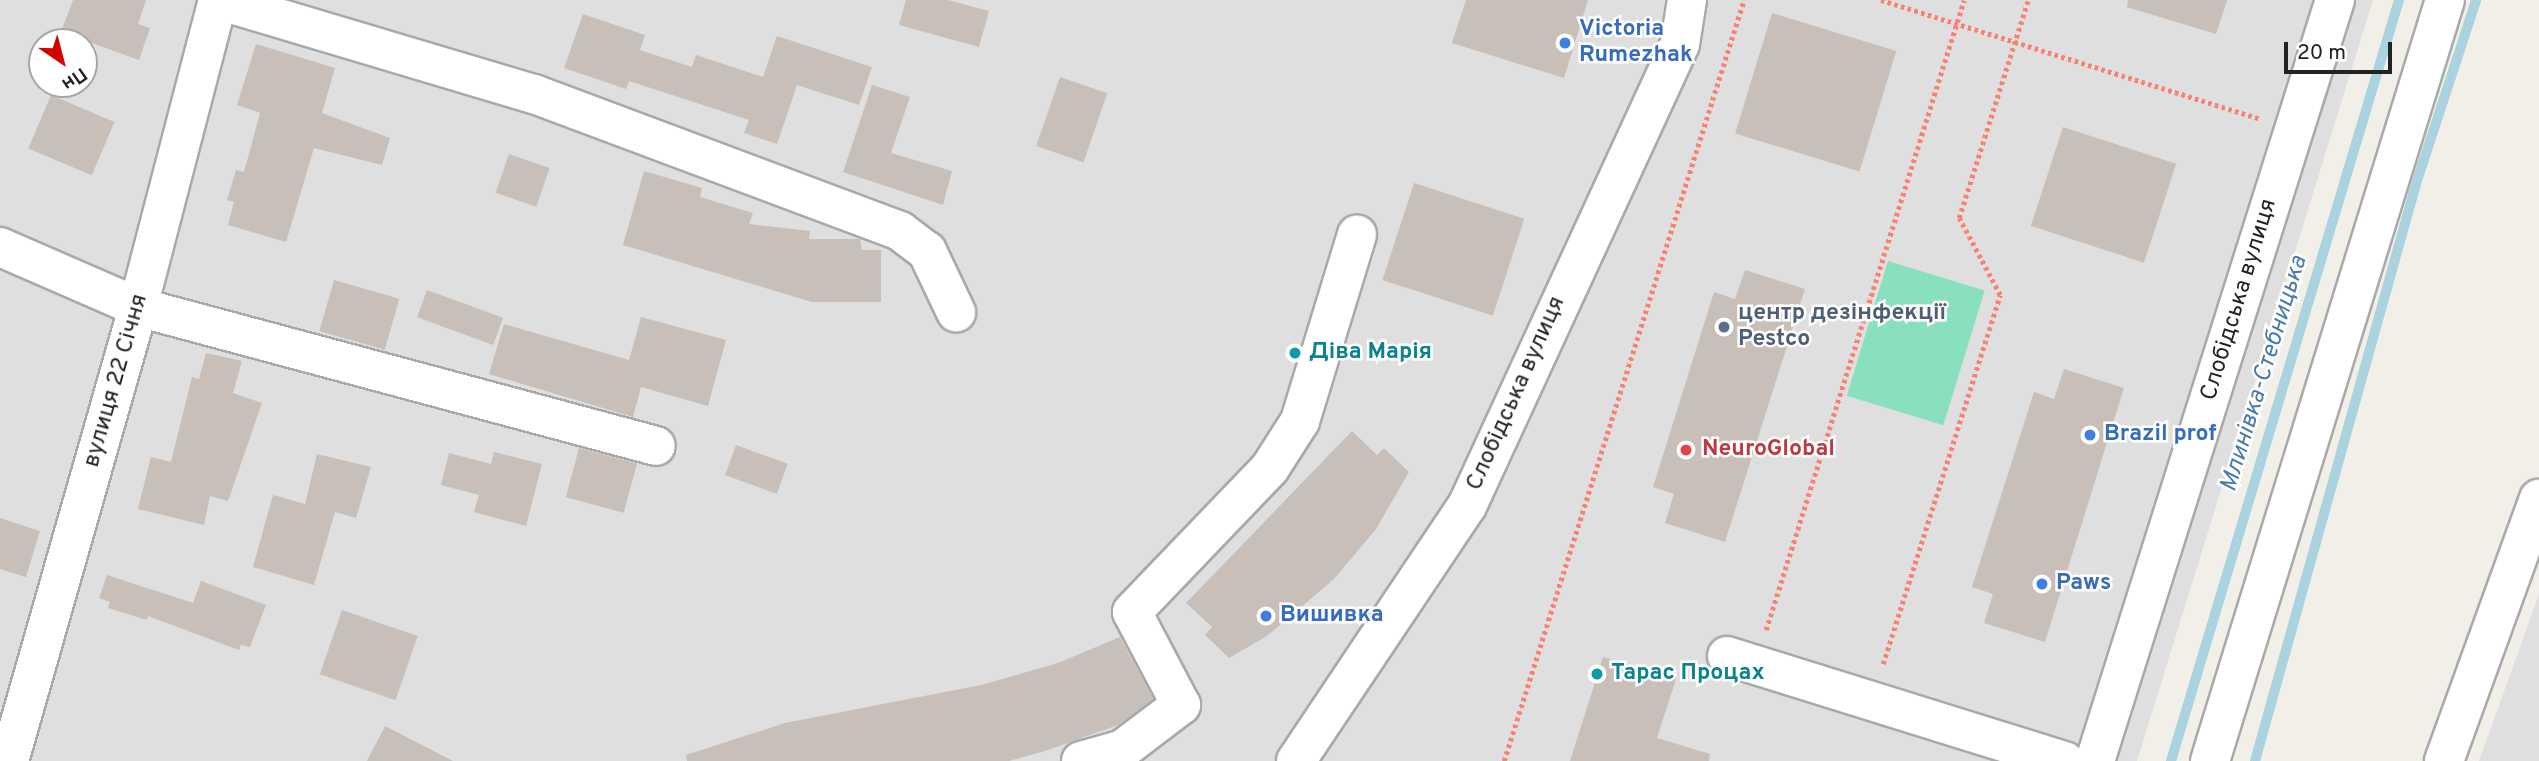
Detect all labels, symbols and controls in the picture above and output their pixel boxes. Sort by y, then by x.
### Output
place label: Victoria Rumezhak [1579,16,1693,70]
north arrow [28,28,98,98]
scale bar [2287,28,2396,72]
marker: Victoria Rumezhak [1557,35,1573,51]
text: 20 m [2297,40,2346,67]
text: Пн [57,61,91,96]
street label: Слобідська вулиця [2196,196,2284,404]
water label: Млинівка-Стебницька [2215,253,2315,495]
street label: вулиця 22 Січня [79,291,155,471]
street label: Слобідська вулиця [1462,293,1572,495]
place label: центр дезінфекції Pestco [1738,300,1946,354]
marker: центр дезінфекції Pestco [1716,319,1732,335]
place label: Діва Марія [1309,339,1432,367]
marker: Діва Марія [1287,345,1303,361]
place label: Brazil prof [2104,421,2217,449]
marker: Brazil prof [2082,427,2098,443]
place label: NeuroGlobal [1702,436,1835,464]
marker: NeuroGlobal [1676,440,1696,460]
place label: Paws [2056,570,2111,598]
marker: Paws [2034,576,2050,592]
place label: Вишивка [1280,602,1384,630]
marker: Вишивка [1258,608,1274,624]
place label: Тарас Процах [1611,660,1765,688]
marker: Тарас Процах [1589,666,1605,682]

